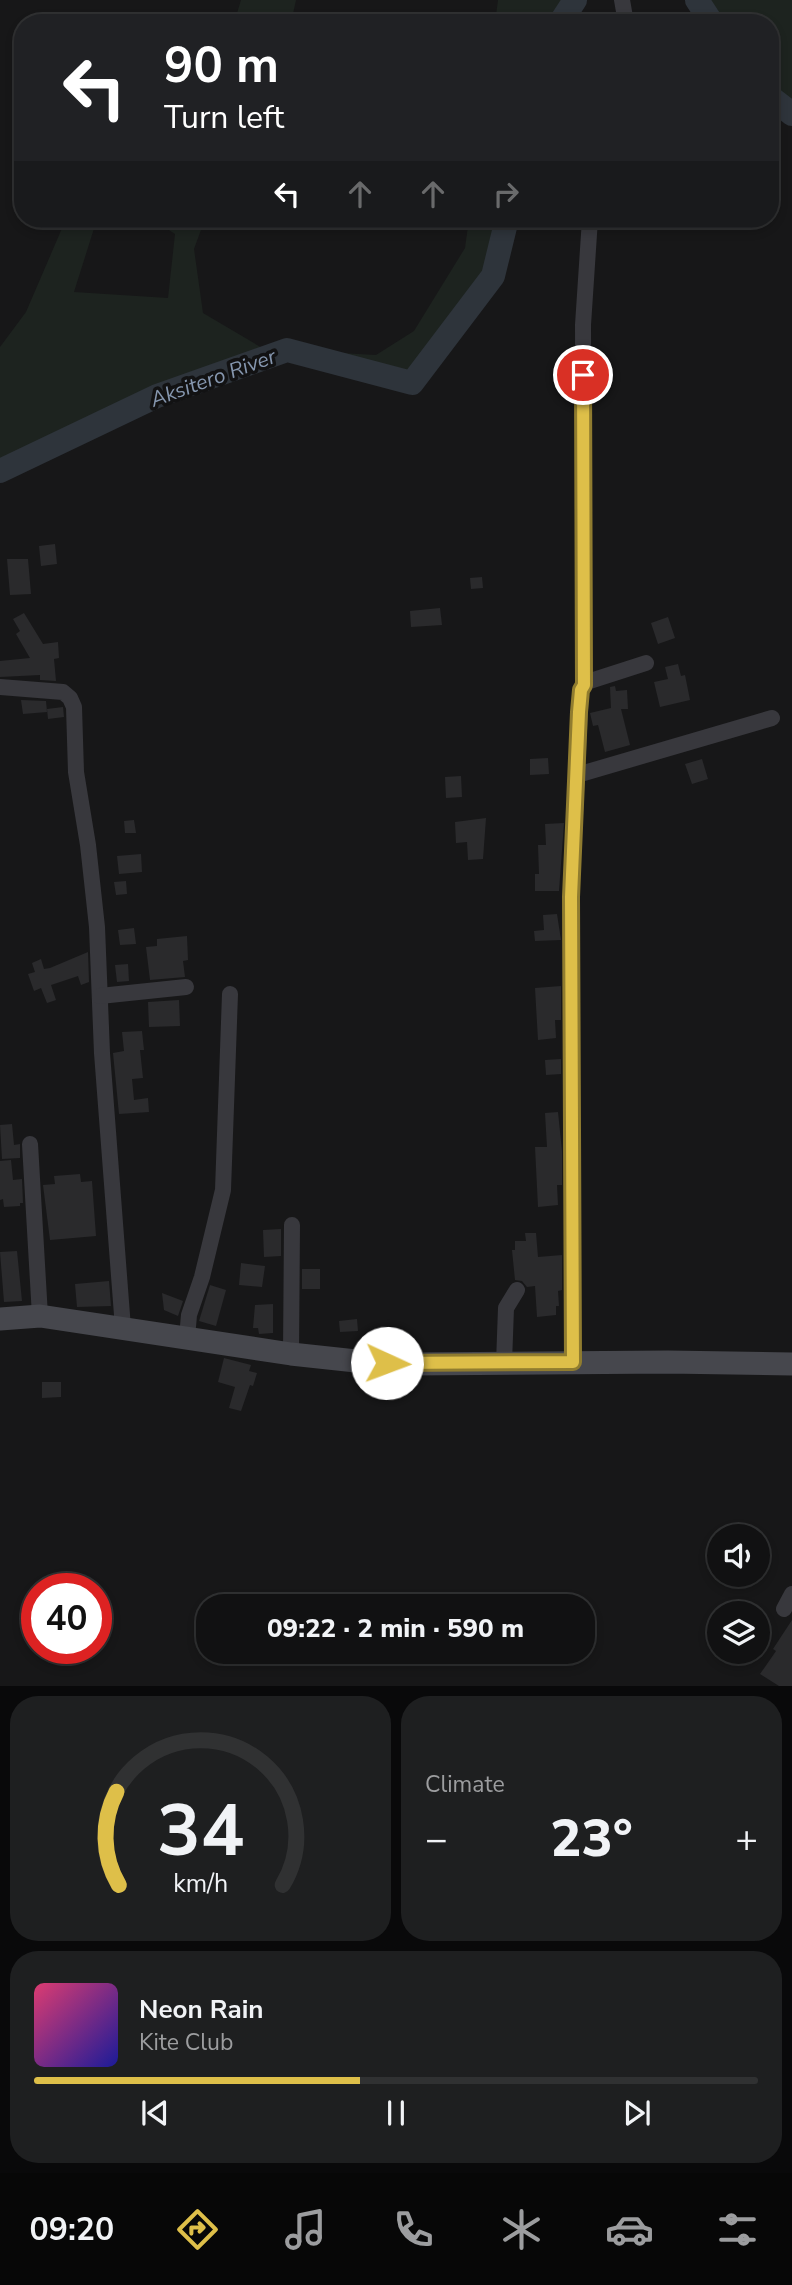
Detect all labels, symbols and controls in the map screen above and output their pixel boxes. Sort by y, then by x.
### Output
text: 90 m [164,32,279,99]
icon: left [49,42,140,133]
text: Turn left [164,96,284,139]
icon: left [268,175,306,213]
icon: ahead [341,175,379,213]
icon: ahead [414,175,452,213]
icon: right [487,175,525,213]
water label: Aksitero River [145,342,280,414]
pin [553,345,613,405]
icon: arrive [564,356,602,394]
position arrow [350,1326,424,1400]
map controls [707,1524,770,1664]
button: sound [707,1524,770,1587]
speed limit sign: 40 [21,1573,112,1664]
button: layers [707,1601,770,1664]
text: 09:22 · 2 min · 590 m [267,1611,524,1646]
text: Climate [425,1769,505,1800]
text: 34 [157,1781,244,1881]
text: 23° [550,1803,633,1874]
text: − [425,1814,448,1865]
text: + [735,1814,758,1865]
text: km/h [173,1866,228,1900]
text: Neon Rain [139,1992,264,2027]
text: Kite Club [139,2027,233,2058]
icon: previous [136,2094,174,2132]
icon: pause [377,2094,415,2132]
icon: next [618,2094,656,2132]
icon: directions [173,2205,222,2254]
icon: music [281,2205,330,2254]
icon: phone [389,2205,438,2254]
icon: climate [497,2205,546,2254]
icon: car [605,2205,654,2254]
icon: filters [713,2205,762,2254]
text: 09:20 [30,2208,114,2251]

